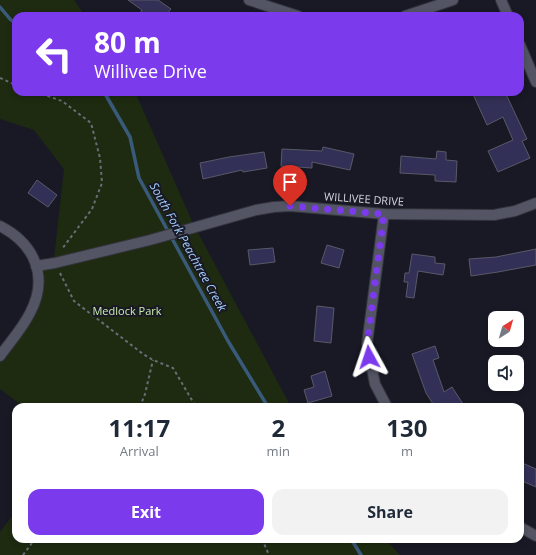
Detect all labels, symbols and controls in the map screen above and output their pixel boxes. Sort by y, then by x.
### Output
text: 80 m [94,23,161,61]
icon: left [28,28,80,80]
text: Willivee Drive [94,59,207,83]
pin [273,165,307,206]
icon: arrive [279,171,301,193]
water label: South Fork Peachtree Creek [146,179,232,315]
street label: WILLIVEE DRIVE [324,188,404,209]
park label: Medlock Park [92,303,162,318]
north arrow [488,311,524,347]
map controls [488,311,524,391]
position arrow [348,336,390,378]
button: sound [488,355,524,391]
text: 11:17 [108,411,170,444]
text: 2 [271,411,285,444]
text: 130 [386,411,428,444]
text: Arrival [120,442,159,460]
text: min [267,442,290,460]
text: m [401,442,413,460]
button: Exit [28,489,264,535]
button: Share [272,489,508,535]

